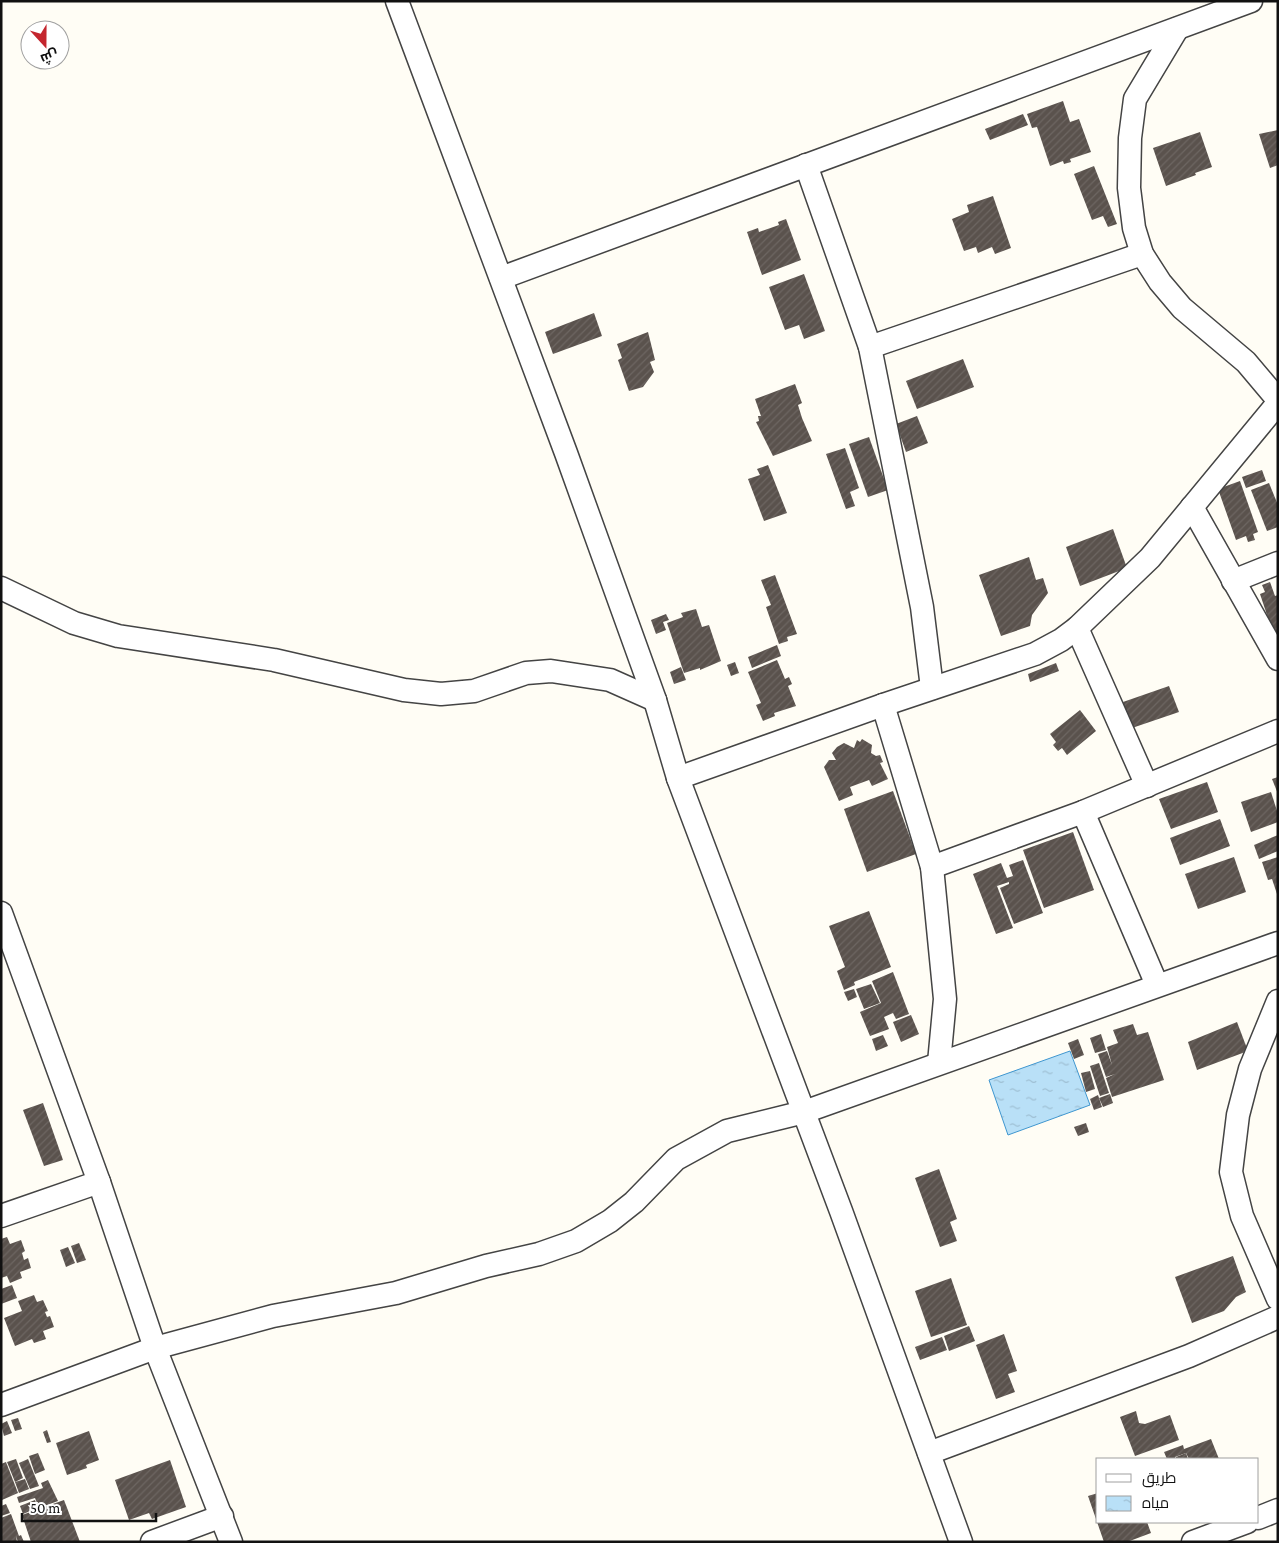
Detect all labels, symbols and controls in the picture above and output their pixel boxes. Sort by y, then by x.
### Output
north arrow [20,20,70,70]
text: ش [38,46,61,68]
legend [1096,1458,1259,1523]
text: طريق [1142,1470,1176,1488]
scale bar [22,1490,156,1522]
text: مياه [1142,1495,1169,1511]
text: 50 m [30,1500,60,1516]

